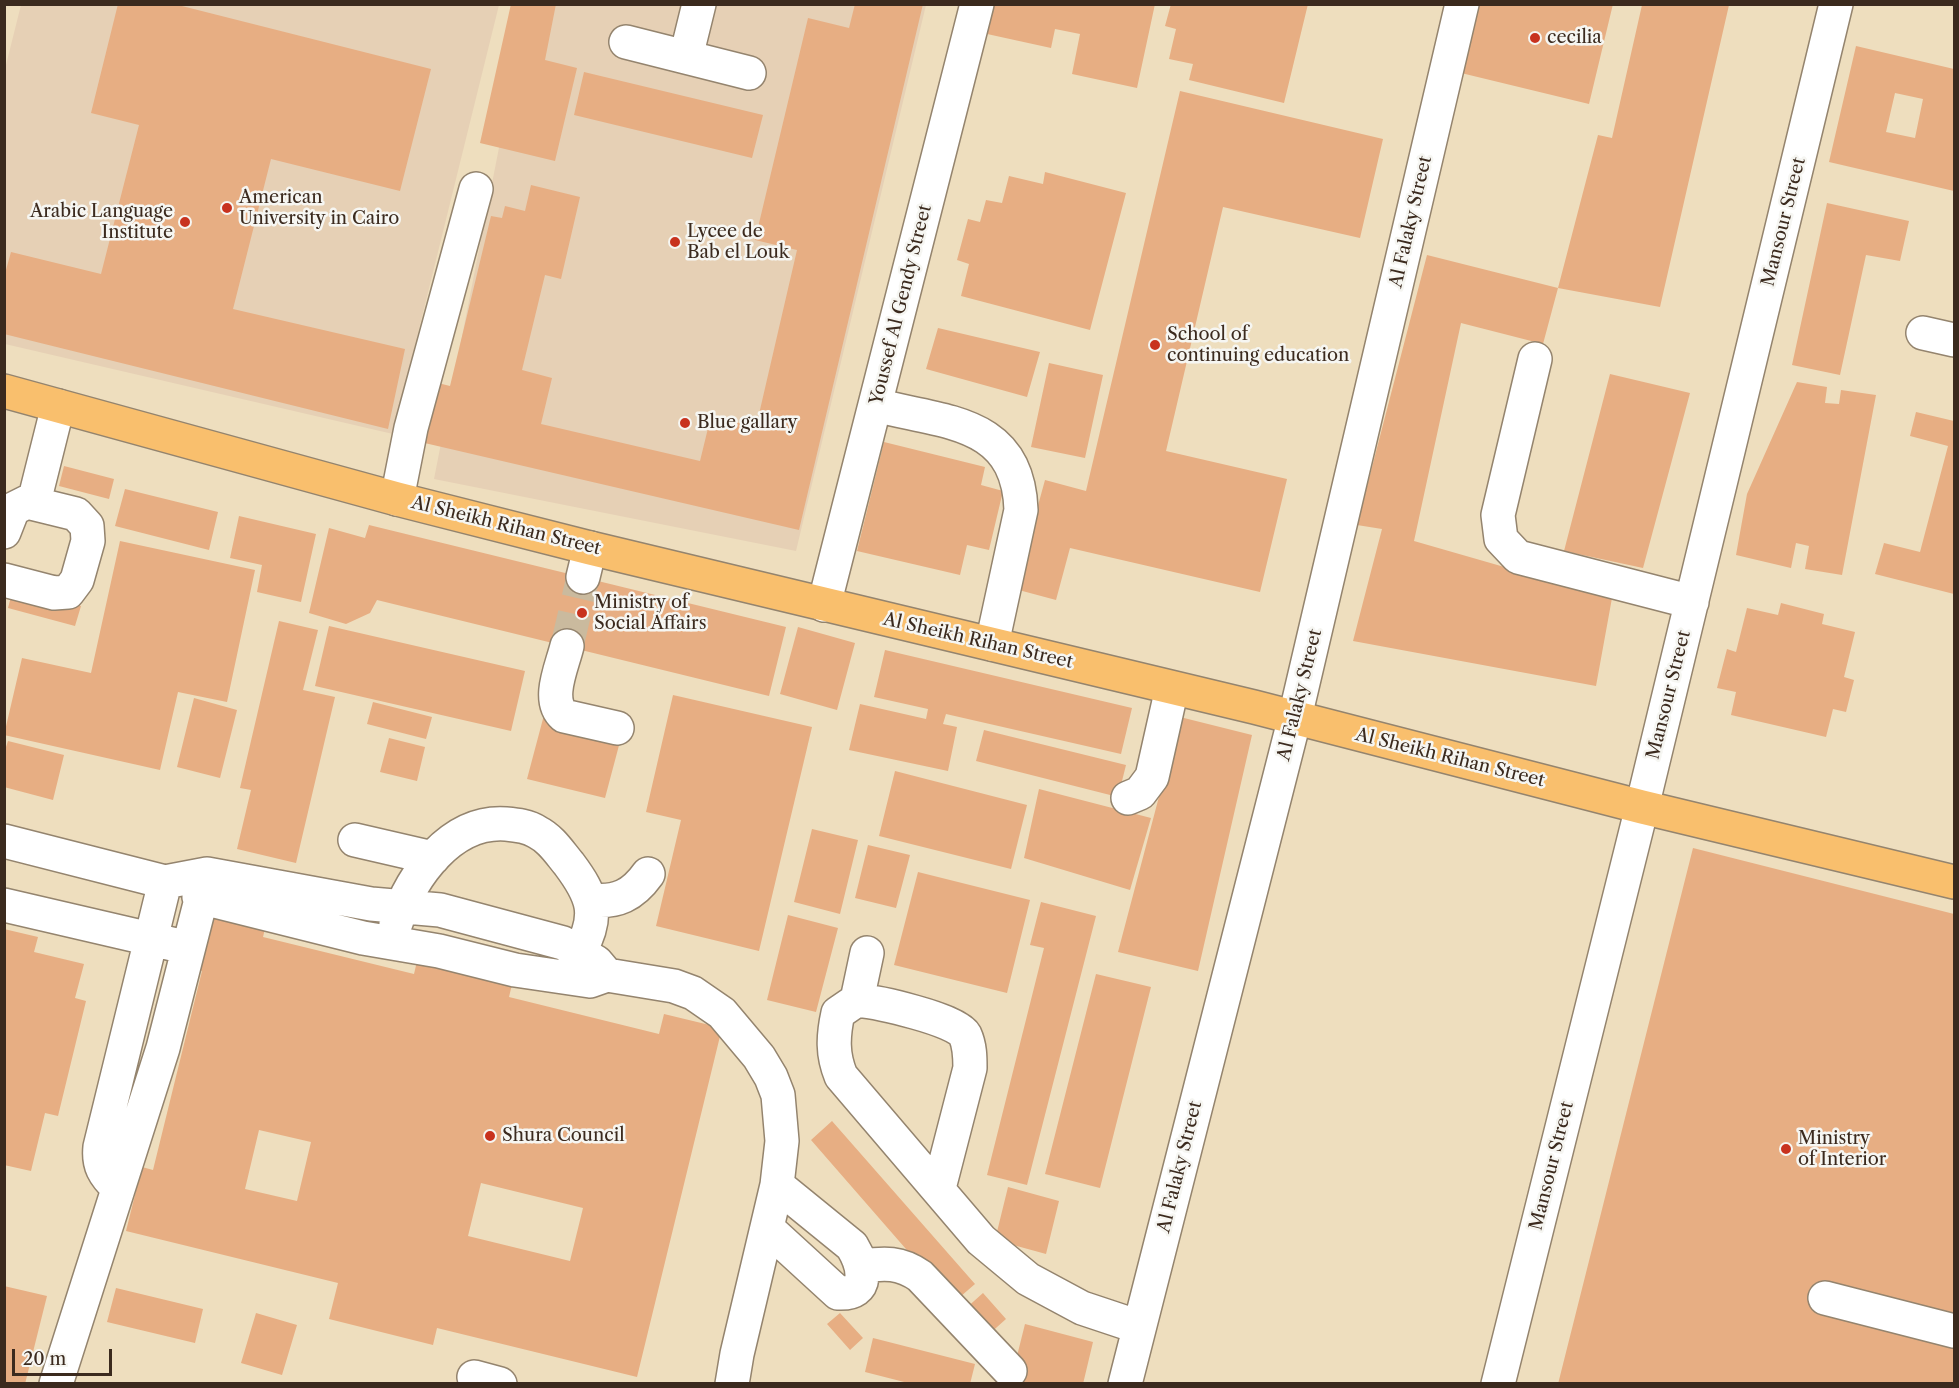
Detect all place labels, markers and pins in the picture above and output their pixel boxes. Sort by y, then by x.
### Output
place label: cecilia [1547,27,1602,49]
marker: cecilia [1528,31,1542,45]
place label: American University in Cairo [239,187,399,230]
place label: Arabic Language Institute [30,201,173,244]
marker: American University in Cairo [220,201,234,215]
marker: Arabic Language Institute [178,215,192,229]
place label: Lycee de Bab el Louk [687,221,789,264]
marker: Lycee de Bab el Louk [668,235,682,249]
place label: School of continuing education [1167,324,1349,366]
marker: School of continuing education [1148,338,1162,352]
place label: Blue gallary [697,412,797,434]
marker: Blue gallary [678,416,692,430]
place label: Ministry of Social Affairs [594,592,706,634]
marker: Ministry of Social Affairs [575,606,589,620]
place label: Shura Council [502,1125,624,1147]
place label: Ministry of Interior [1798,1128,1886,1170]
marker: Shura Council [483,1129,497,1143]
marker: Ministry of Interior [1779,1142,1793,1156]

